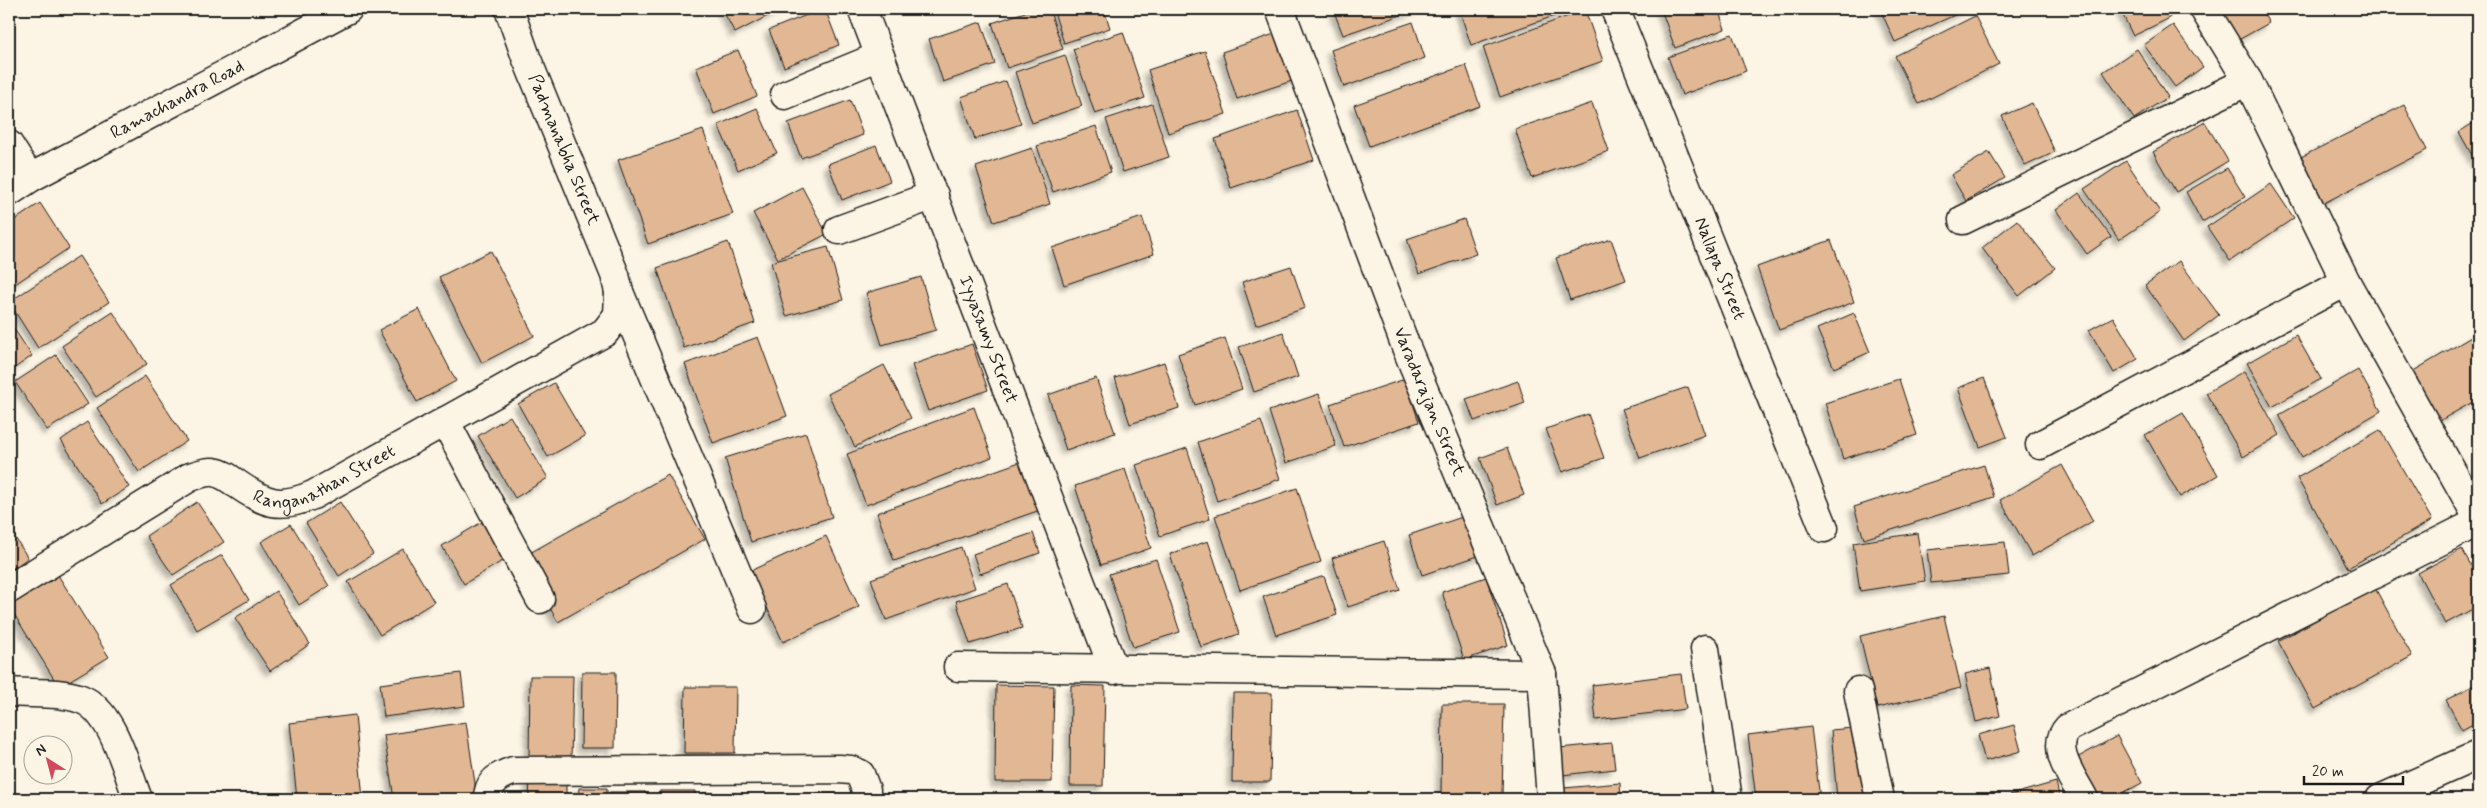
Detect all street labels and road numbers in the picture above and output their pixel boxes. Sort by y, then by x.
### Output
street label: Ramachandra Road [106,54,248,145]
street label: Padmanabha Street [522,71,606,229]
street label: Nallapa Street [1688,214,1751,324]
street label: Iyyasamy Street [953,273,1023,407]
street label: Varadarajan Street [1388,324,1471,480]
street label: Ranganathan Street [249,439,400,516]

